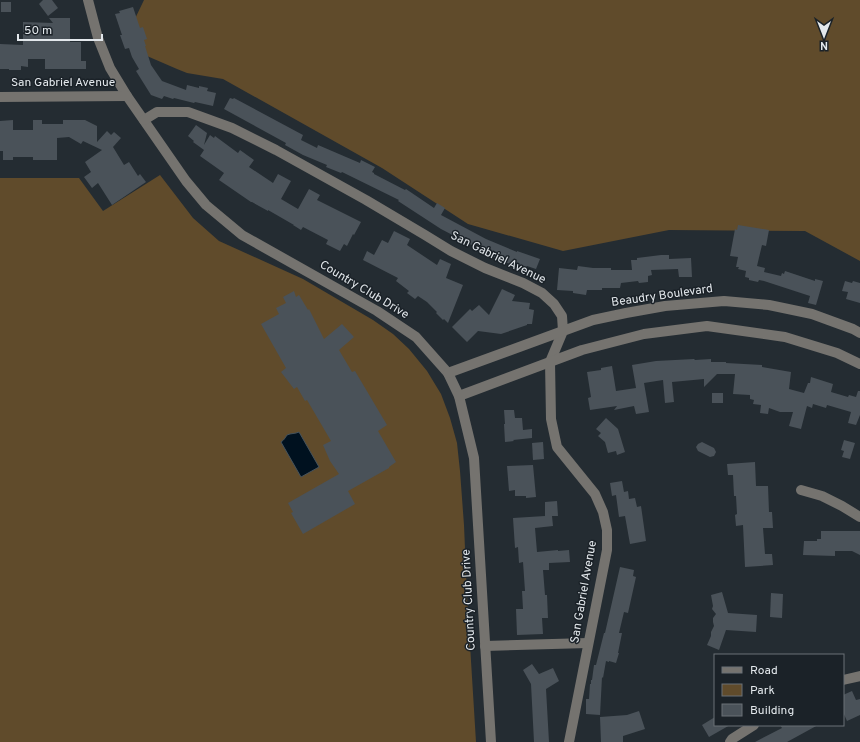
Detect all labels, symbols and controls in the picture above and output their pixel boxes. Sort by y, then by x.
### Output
scale bar [18,16,102,42]
north arrow [804,16,844,56]
text: 50 m [24,23,52,39]
text: N [820,38,828,52]
street label: San Gabriel Avenue [11,75,115,91]
street label: San Gabriel Avenue [448,228,548,288]
street label: Country Club Drive [316,257,412,323]
street label: Beaudry Boulevard [610,281,714,311]
street label: San Gabriel Avenue [567,539,601,645]
street label: Country Club Drive [458,549,480,651]
legend [714,654,844,726]
text: Road [750,663,778,679]
text: Park [750,683,775,699]
text: Building [750,703,794,719]

